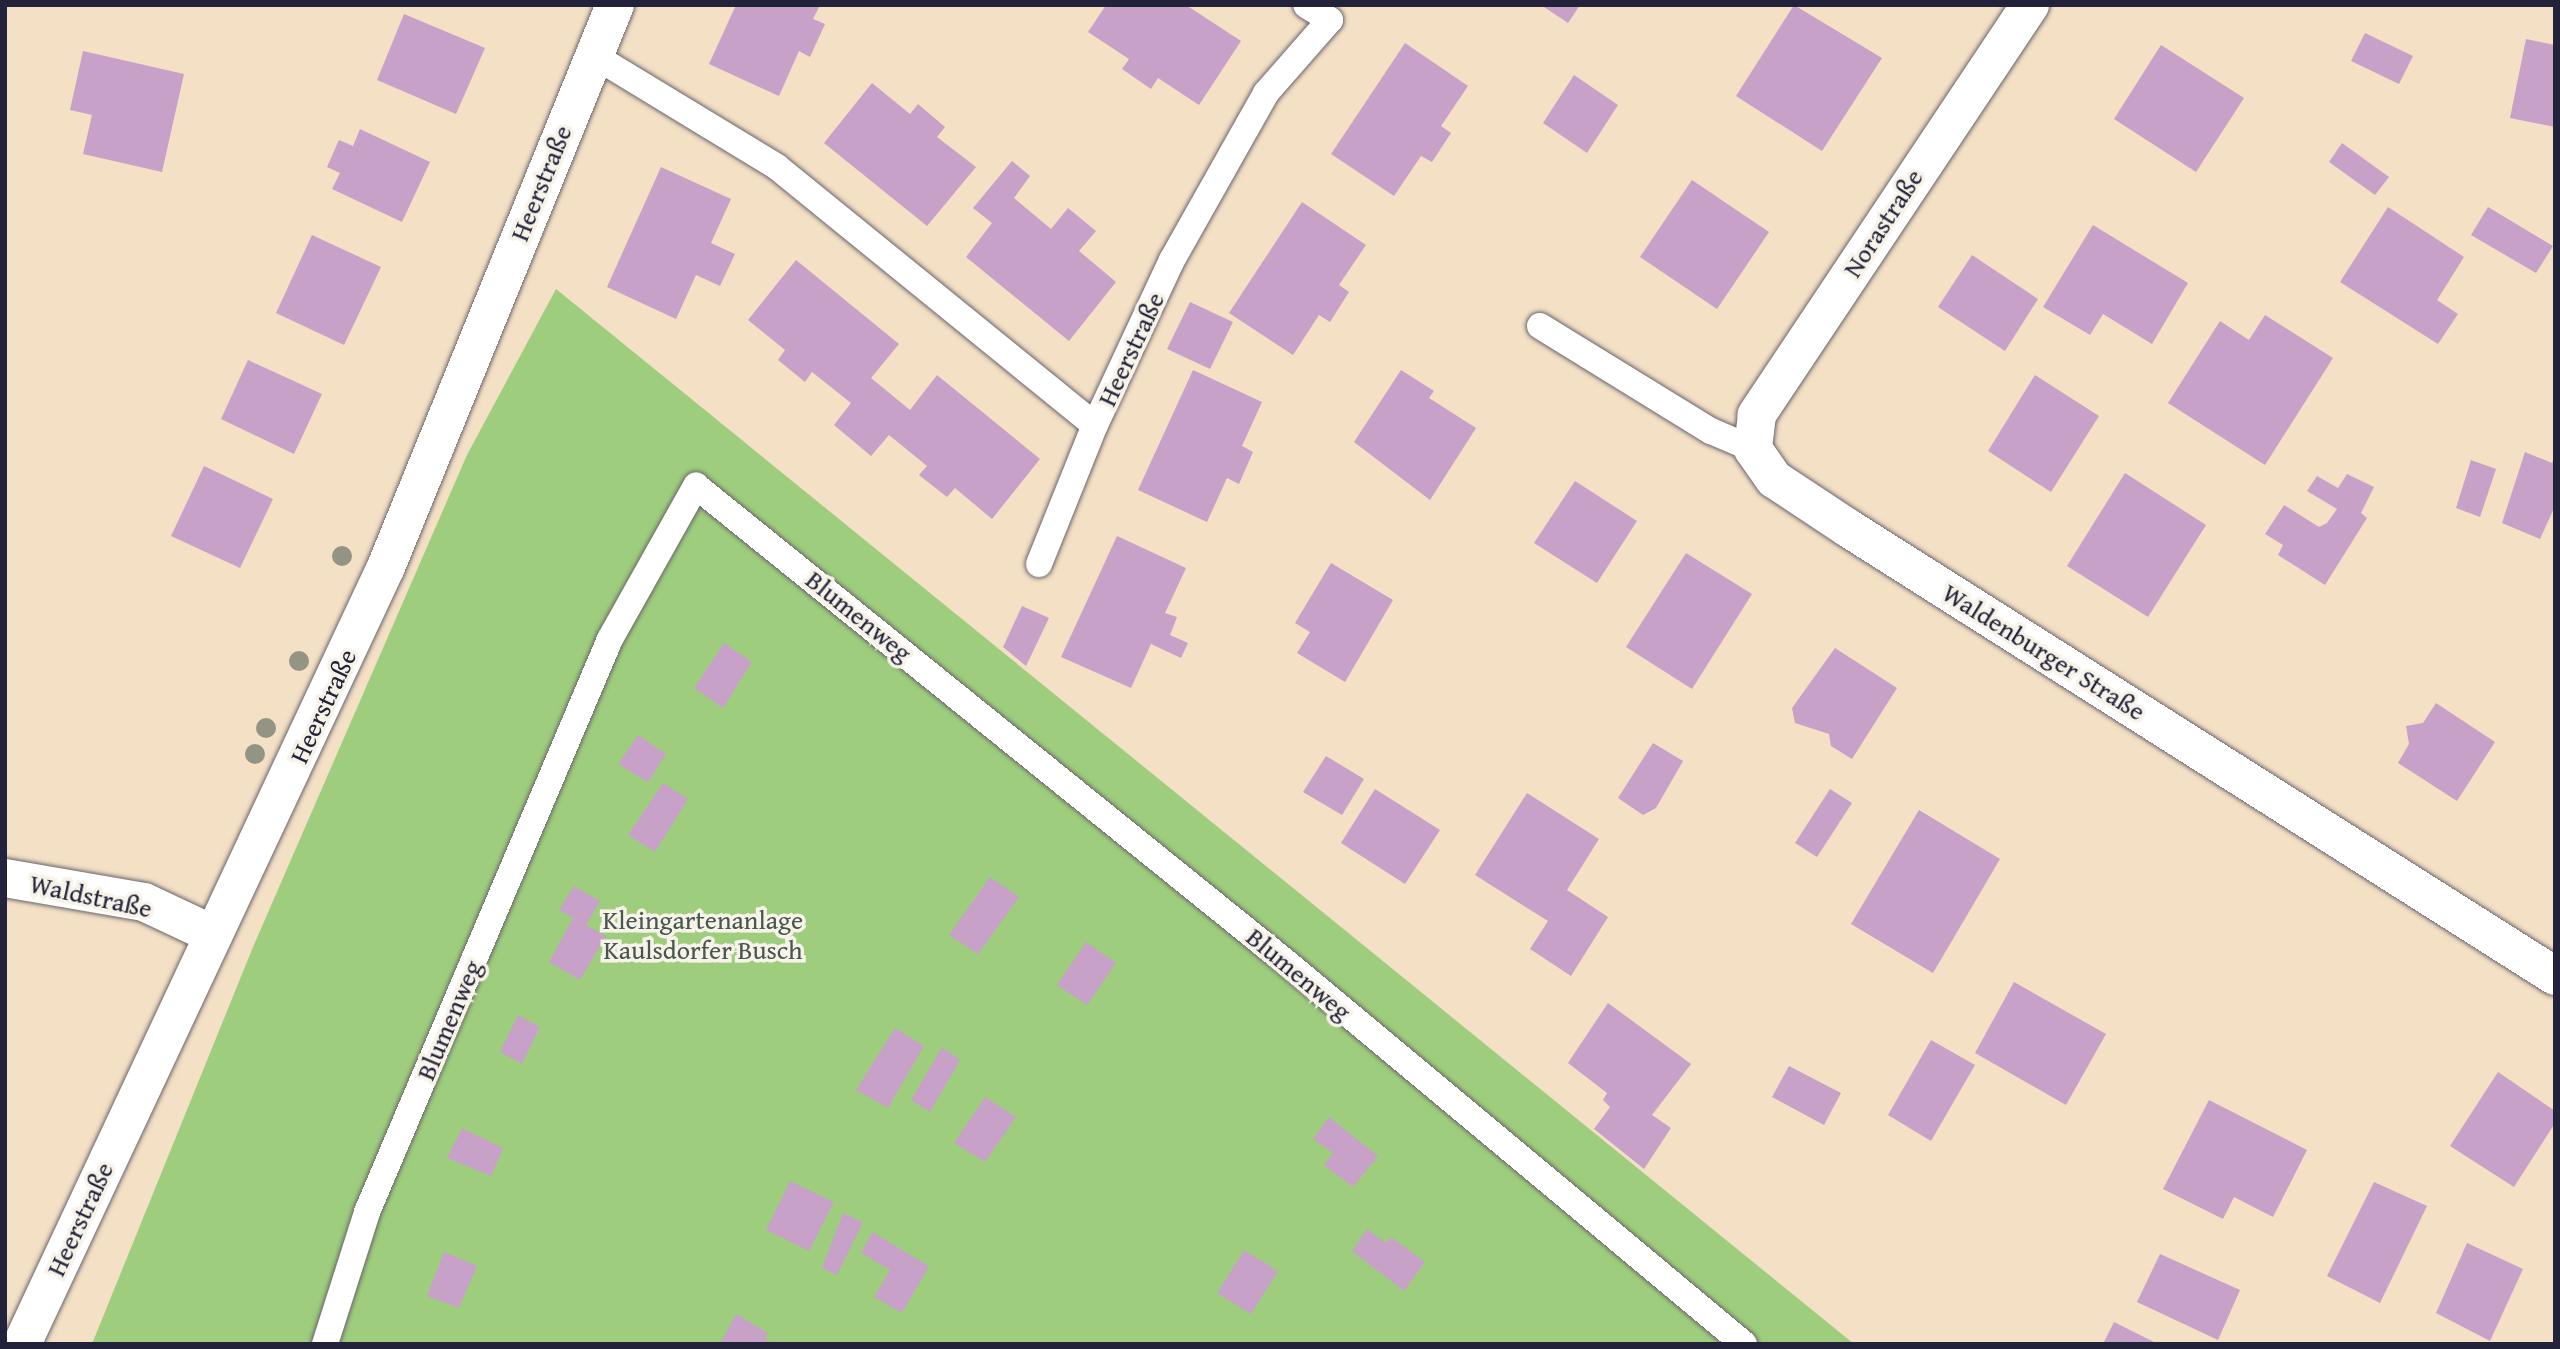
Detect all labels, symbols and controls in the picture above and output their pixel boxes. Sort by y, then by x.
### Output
street label: Heerstraße [504,121,578,245]
street label: Norastraße [1836,163,1930,283]
street label: Heerstraße [1091,287,1171,411]
street label: Blumenweg [800,564,918,668]
street label: Waldenburger Straße [1937,577,2151,727]
street label: Heerstraße [283,644,363,768]
street label: Waldstraße [27,868,155,924]
park label: Kleingartenanlage Kaulsdorfer Busch [603,904,803,965]
street label: Blumenweg [1240,921,1358,1027]
street label: Blumenweg [410,955,488,1085]
street label: Heerstraße [40,1157,120,1281]

